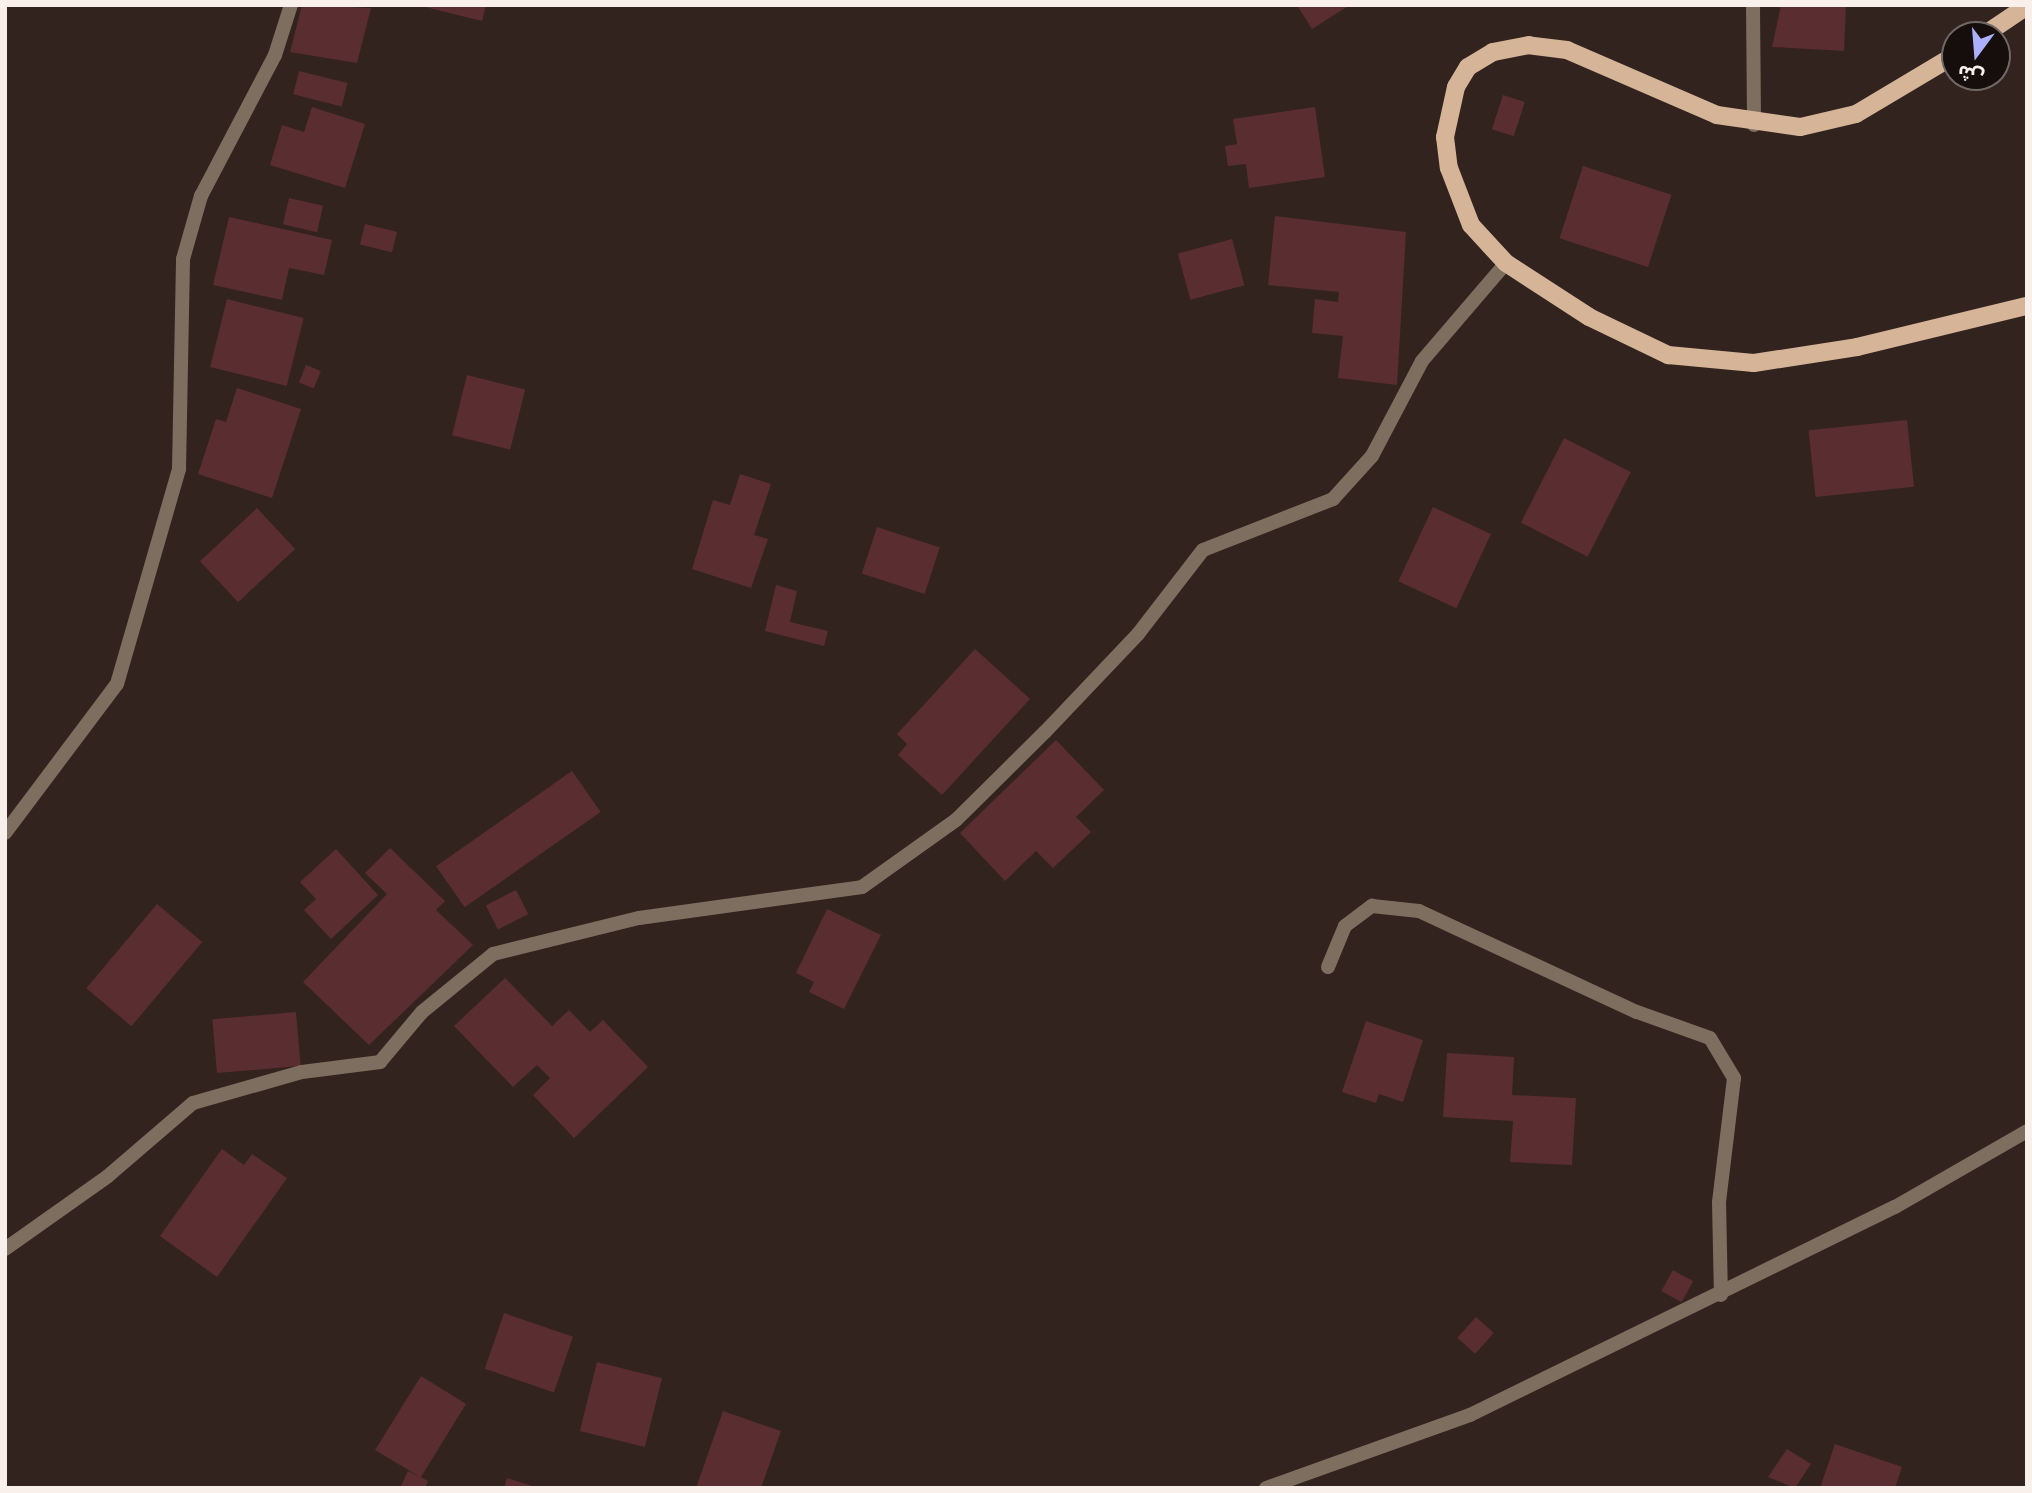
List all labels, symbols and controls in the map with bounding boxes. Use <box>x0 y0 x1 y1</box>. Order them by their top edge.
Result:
north arrow <box>1941 21 2011 91</box>
text: ش <box>1955 60 1986 89</box>

